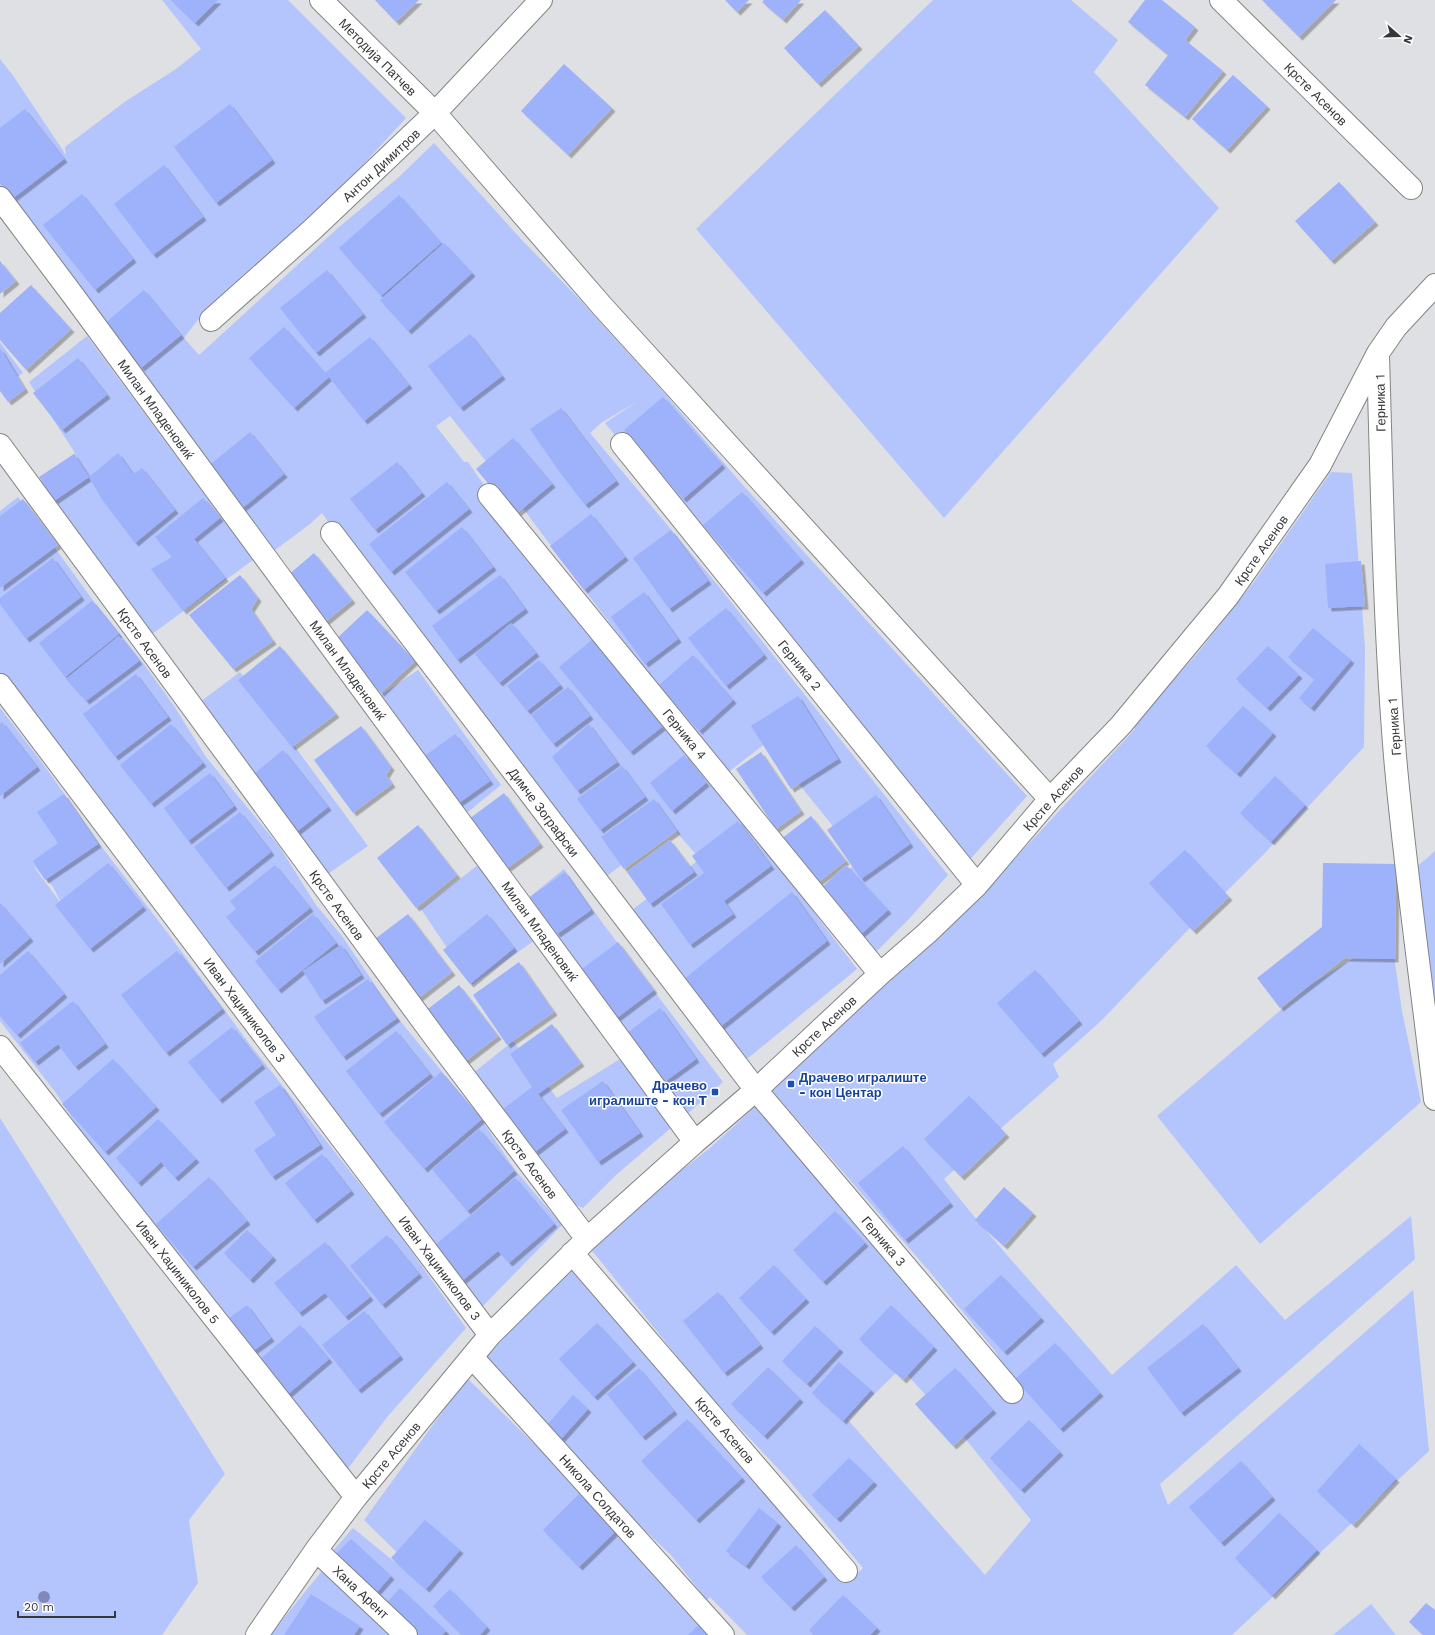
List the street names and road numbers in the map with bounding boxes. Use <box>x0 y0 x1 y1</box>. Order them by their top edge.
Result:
street label: Методија Патчев <box>336 16 419 99</box>
street label: Крсте Асенов <box>1281 60 1350 129</box>
street label: Антон Димитров <box>340 126 423 205</box>
street label: Милан Младеновиќ <box>114 357 197 462</box>
street label: Герника 1 <box>1372 374 1389 432</box>
street label: Крсте Асенов <box>1232 512 1291 588</box>
street label: Крсте Асенов <box>114 606 175 681</box>
street label: Милан Младеновиќ <box>306 618 389 723</box>
street label: Герника 2 <box>775 637 824 693</box>
street label: Герника 1 <box>1385 698 1404 756</box>
street label: Герника 4 <box>660 706 710 763</box>
street label: Крсте Асенов <box>1020 763 1087 834</box>
street label: Димче Зографски <box>505 765 582 860</box>
street label: Крсте Асенов <box>306 868 367 943</box>
street label: Милан Младеновиќ <box>498 879 581 984</box>
street label: Иван Хаџиниколов 3 <box>201 955 289 1065</box>
street label: Крсте Асенов <box>789 993 860 1060</box>
street label: Крсте Асенов <box>499 1127 560 1202</box>
street label: Иван Хаџиниколов 3 <box>396 1213 484 1323</box>
street label: Герника 3 <box>858 1213 909 1269</box>
street label: Иван Хаџиниколов 5 <box>133 1218 222 1327</box>
street label: Крсте Асенов <box>692 1394 757 1466</box>
street label: Крсте Асенов <box>359 1419 424 1492</box>
street label: Никола Солдатов <box>556 1452 639 1541</box>
street label: Хана Арент <box>330 1563 392 1622</box>

